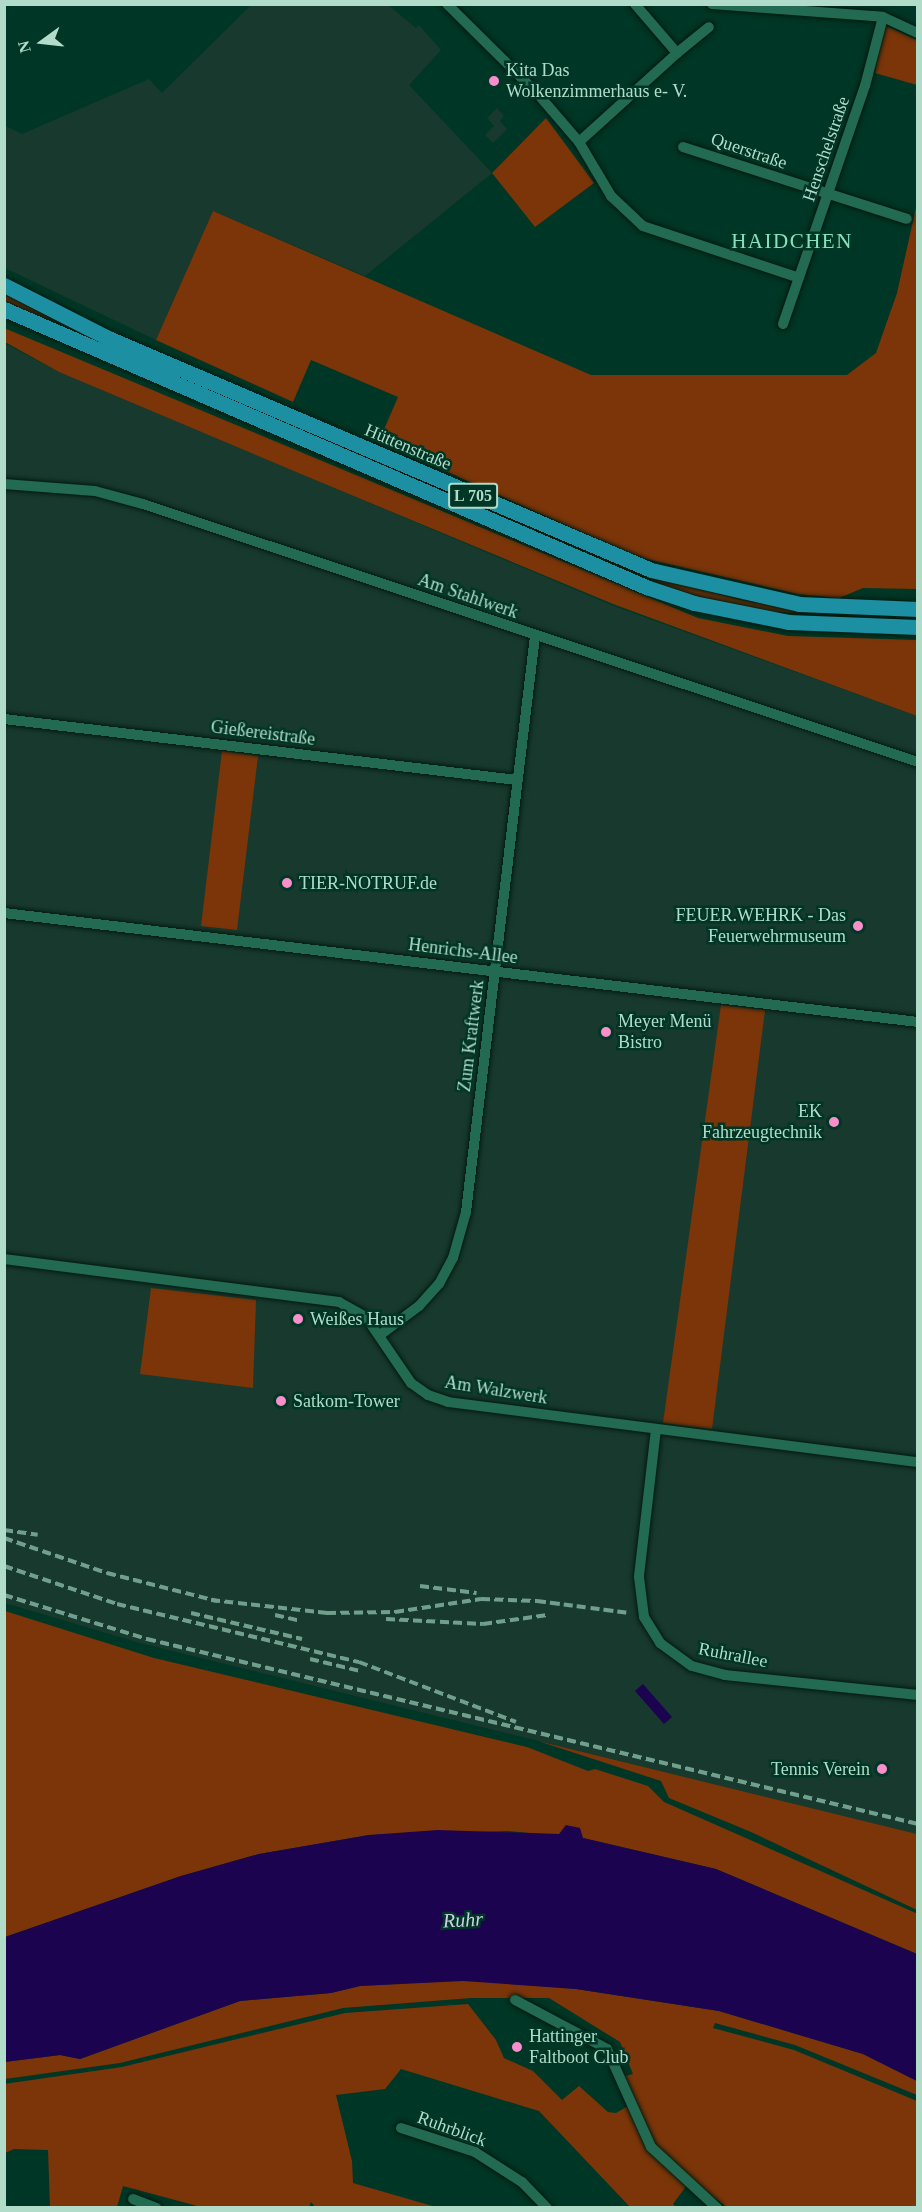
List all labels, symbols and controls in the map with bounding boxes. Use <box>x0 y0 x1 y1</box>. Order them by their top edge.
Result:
north arrow <box>12 12 72 72</box>
text: N <box>14 39 34 55</box>
place label: Kita Das Wolkenzimmerhaus e- V. <box>506 60 688 103</box>
marker: Kita Das Wolkenzimmerhaus e- V. <box>487 74 501 88</box>
street label: Henschelstraße <box>798 94 854 204</box>
street label: Querstraße <box>708 128 790 174</box>
district label: HAIDCHEN <box>731 228 853 254</box>
street label: Hüttenstraße <box>361 419 455 475</box>
road number: L 705 <box>448 483 498 509</box>
street label: Am Stahlwerk <box>415 569 521 623</box>
street label: Gießereistraße <box>210 716 316 750</box>
place label: TIER-NOTRUF.de <box>299 872 437 894</box>
marker: TIER-NOTRUF.de <box>280 876 294 890</box>
place label: FEUER.WEHRK - Das Feuerwehrmuseum <box>676 905 846 948</box>
marker: FEUER.WEHRK - Das Feuerwehrmuseum <box>851 919 865 933</box>
street label: Henrichs-Allee <box>407 934 519 968</box>
street label: Zum Kraftwerk <box>453 979 489 1093</box>
place label: Meyer Menü Bistro <box>618 1011 711 1054</box>
marker: Meyer Menü Bistro <box>599 1025 613 1039</box>
place label: EK Fahrzeugtechnik <box>702 1101 822 1144</box>
marker: EK Fahrzeugtechnik <box>827 1115 841 1129</box>
place label: Weißes Haus <box>310 1308 404 1330</box>
marker: Weißes Haus <box>291 1312 305 1326</box>
street label: Am Walzwerk <box>443 1371 549 1409</box>
place label: Satkom-Tower <box>293 1390 400 1412</box>
marker: Satkom-Tower <box>274 1394 288 1408</box>
street label: Ruhrallee <box>697 1638 769 1672</box>
place label: Tennis Verein <box>771 1758 870 1780</box>
marker: Tennis Verein <box>875 1762 889 1776</box>
water label: Ruhr <box>442 1907 484 1933</box>
place label: Hattinger Faltboot Club <box>529 2026 629 2068</box>
marker: Hattinger Faltboot Club <box>510 2040 524 2054</box>
street label: Ruhrblick <box>414 2107 490 2151</box>

